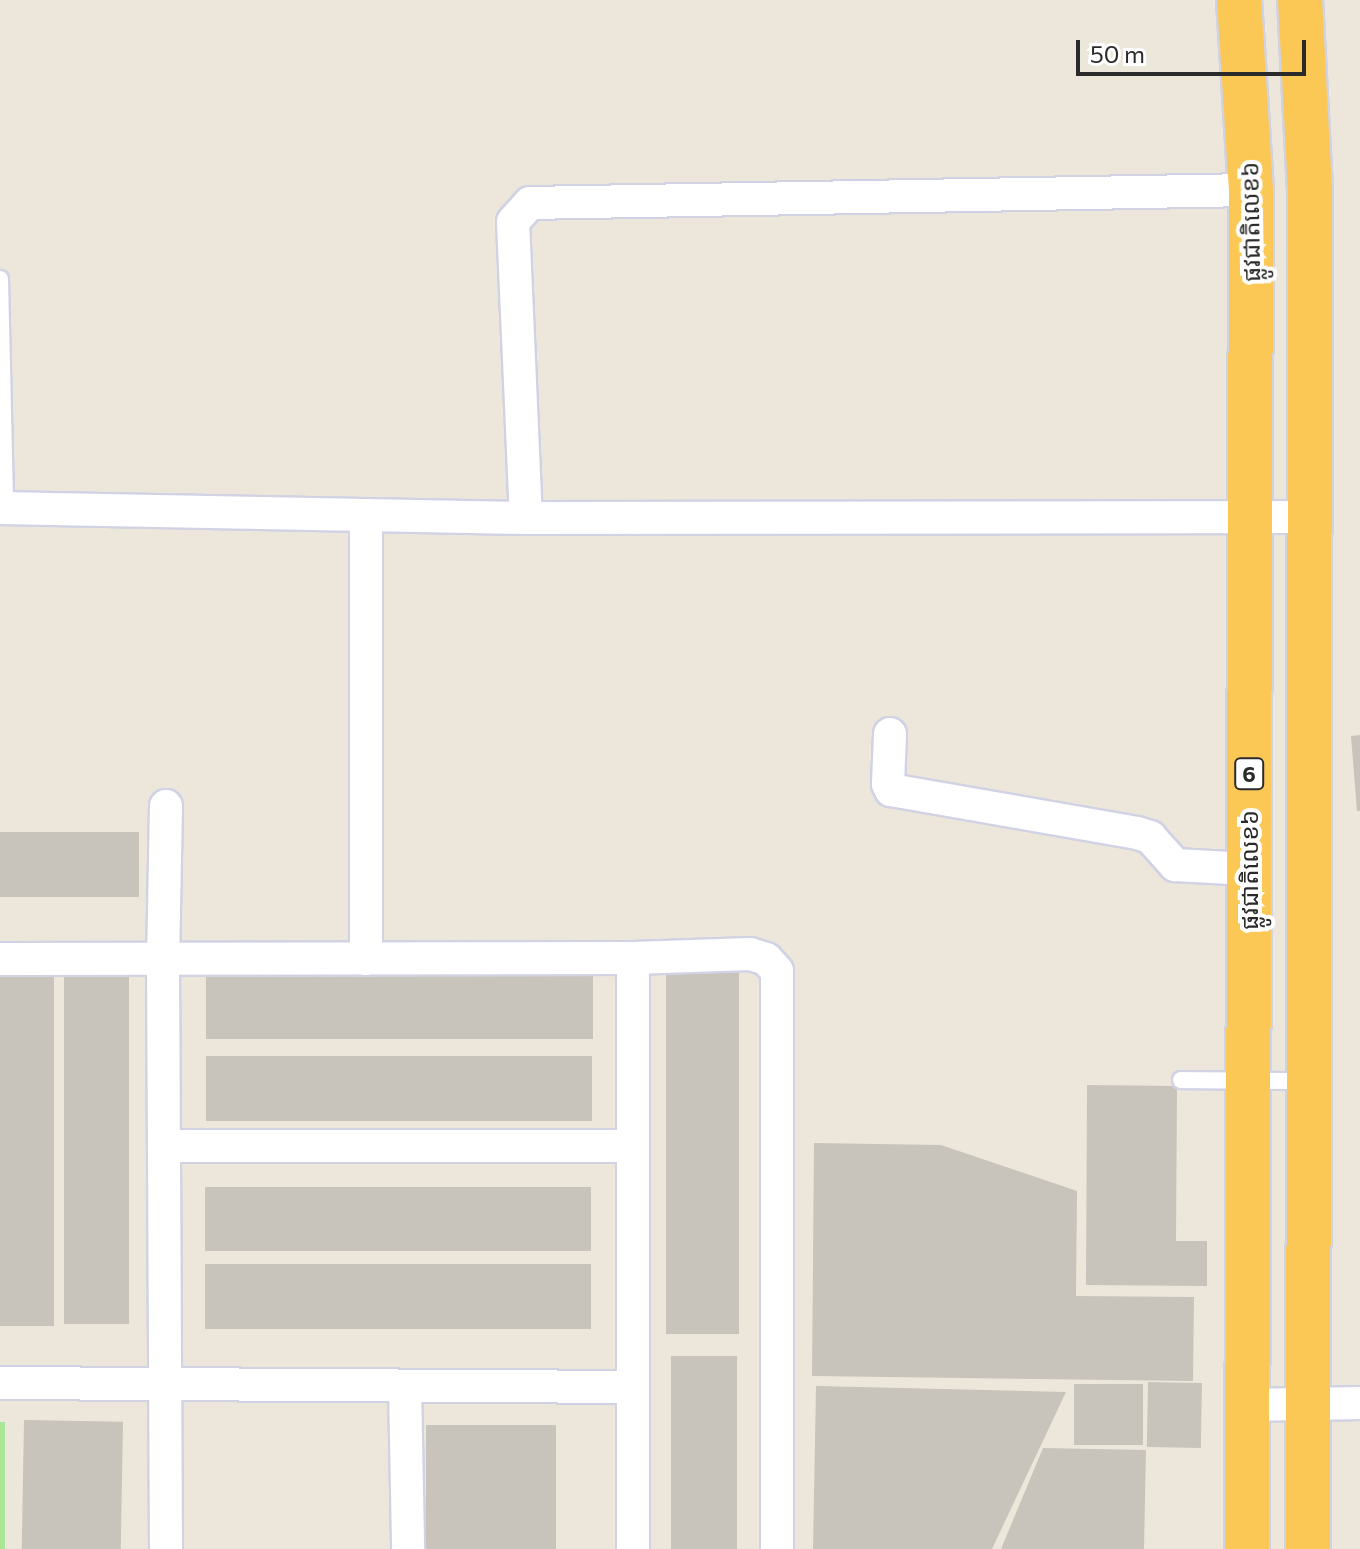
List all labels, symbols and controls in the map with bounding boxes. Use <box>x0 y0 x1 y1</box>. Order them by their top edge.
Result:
scale bar <box>1080 24 1310 74</box>
text: 50 m <box>1090 39 1145 68</box>
street label: ផ្លូវជាតិលេខ៦ <box>1235 162 1265 282</box>
road number: 6 <box>1233 756 1265 792</box>
street label: ផ្លូវជាតិលេខ៦ <box>1235 810 1263 930</box>

